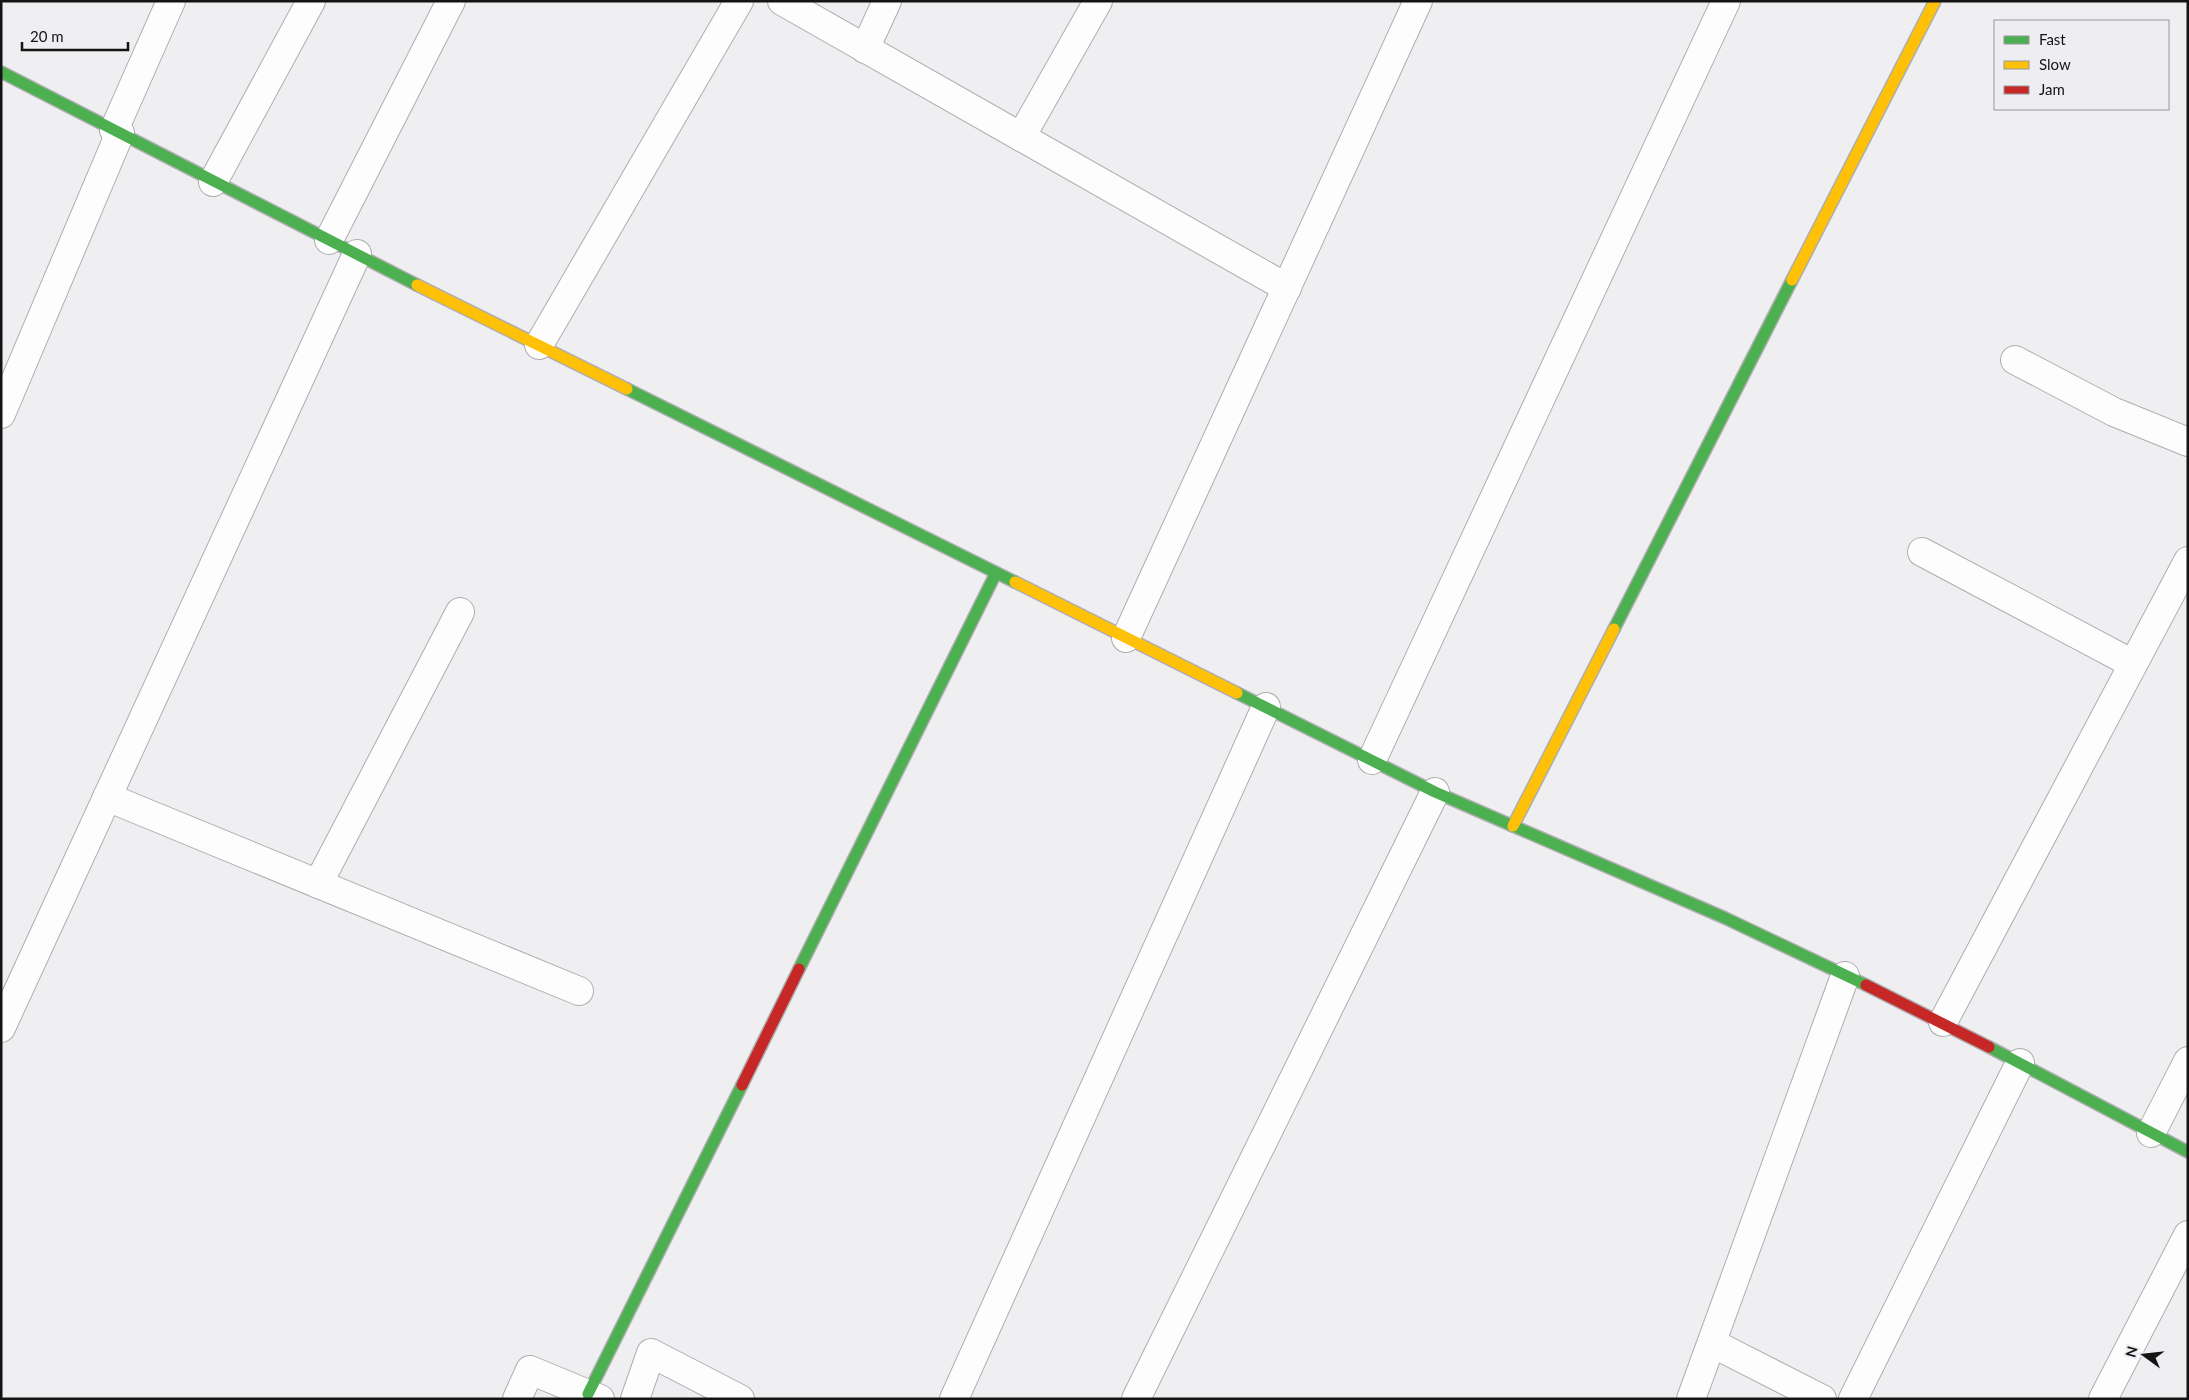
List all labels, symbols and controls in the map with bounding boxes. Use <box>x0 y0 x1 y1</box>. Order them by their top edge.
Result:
scale bar <box>22 20 129 52</box>
legend <box>1994 20 2169 110</box>
text: 20 m <box>30 27 64 45</box>
text: Fast <box>2039 30 2066 48</box>
text: Slow <box>2039 55 2071 73</box>
text: Jam <box>2039 80 2065 98</box>
north arrow <box>2119 1330 2169 1380</box>
text: N <box>2121 1344 2141 1359</box>

